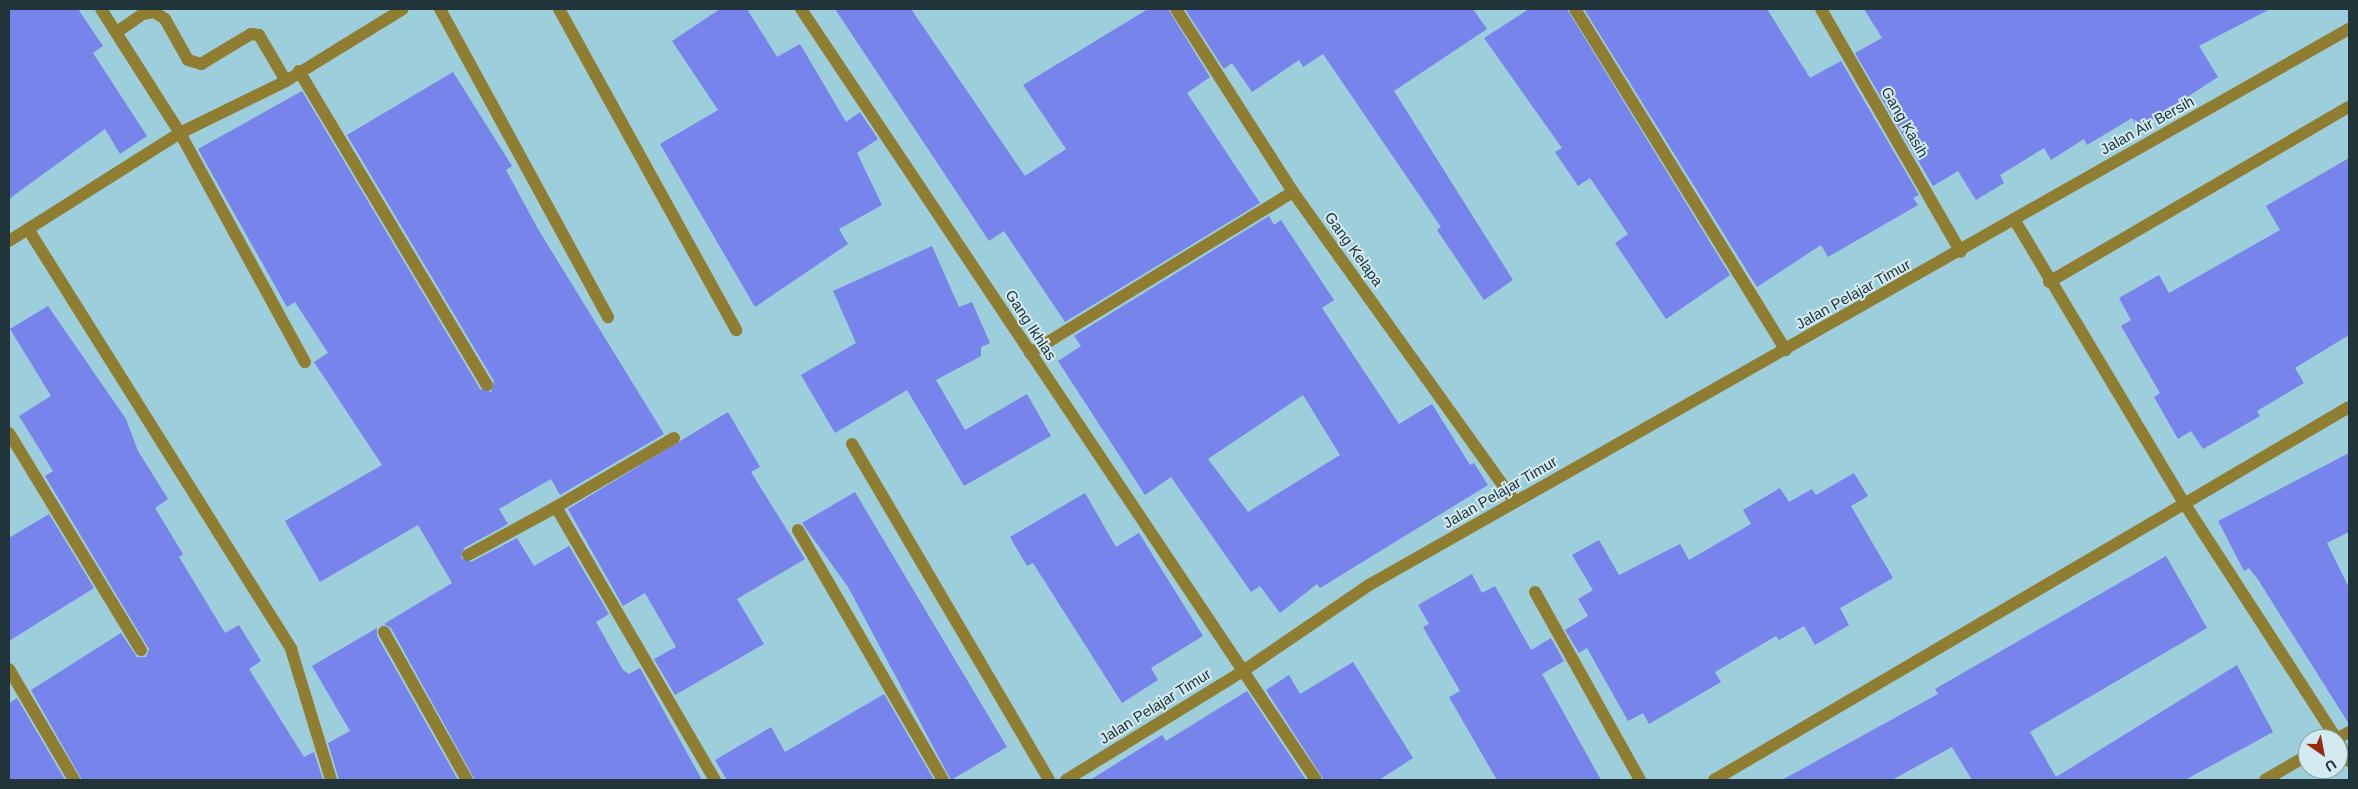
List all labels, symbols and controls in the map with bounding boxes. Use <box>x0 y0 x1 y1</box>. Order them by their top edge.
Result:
street label: Gang Kasih <box>1878 84 1932 160</box>
street label: Jalan Air Bersih <box>2097 92 2197 158</box>
street label: Gang Kelapa <box>1321 208 1387 290</box>
street label: Jalan Pelajar Timur <box>1792 255 1914 333</box>
street label: Gang Ikhlas <box>1002 287 1060 363</box>
street label: Jalan Pelajar Timur <box>1440 452 1560 532</box>
street label: Jalan Pelajar Timur <box>1096 664 1214 748</box>
north arrow <box>2298 729 2348 779</box>
text: U <box>2322 756 2339 775</box>

